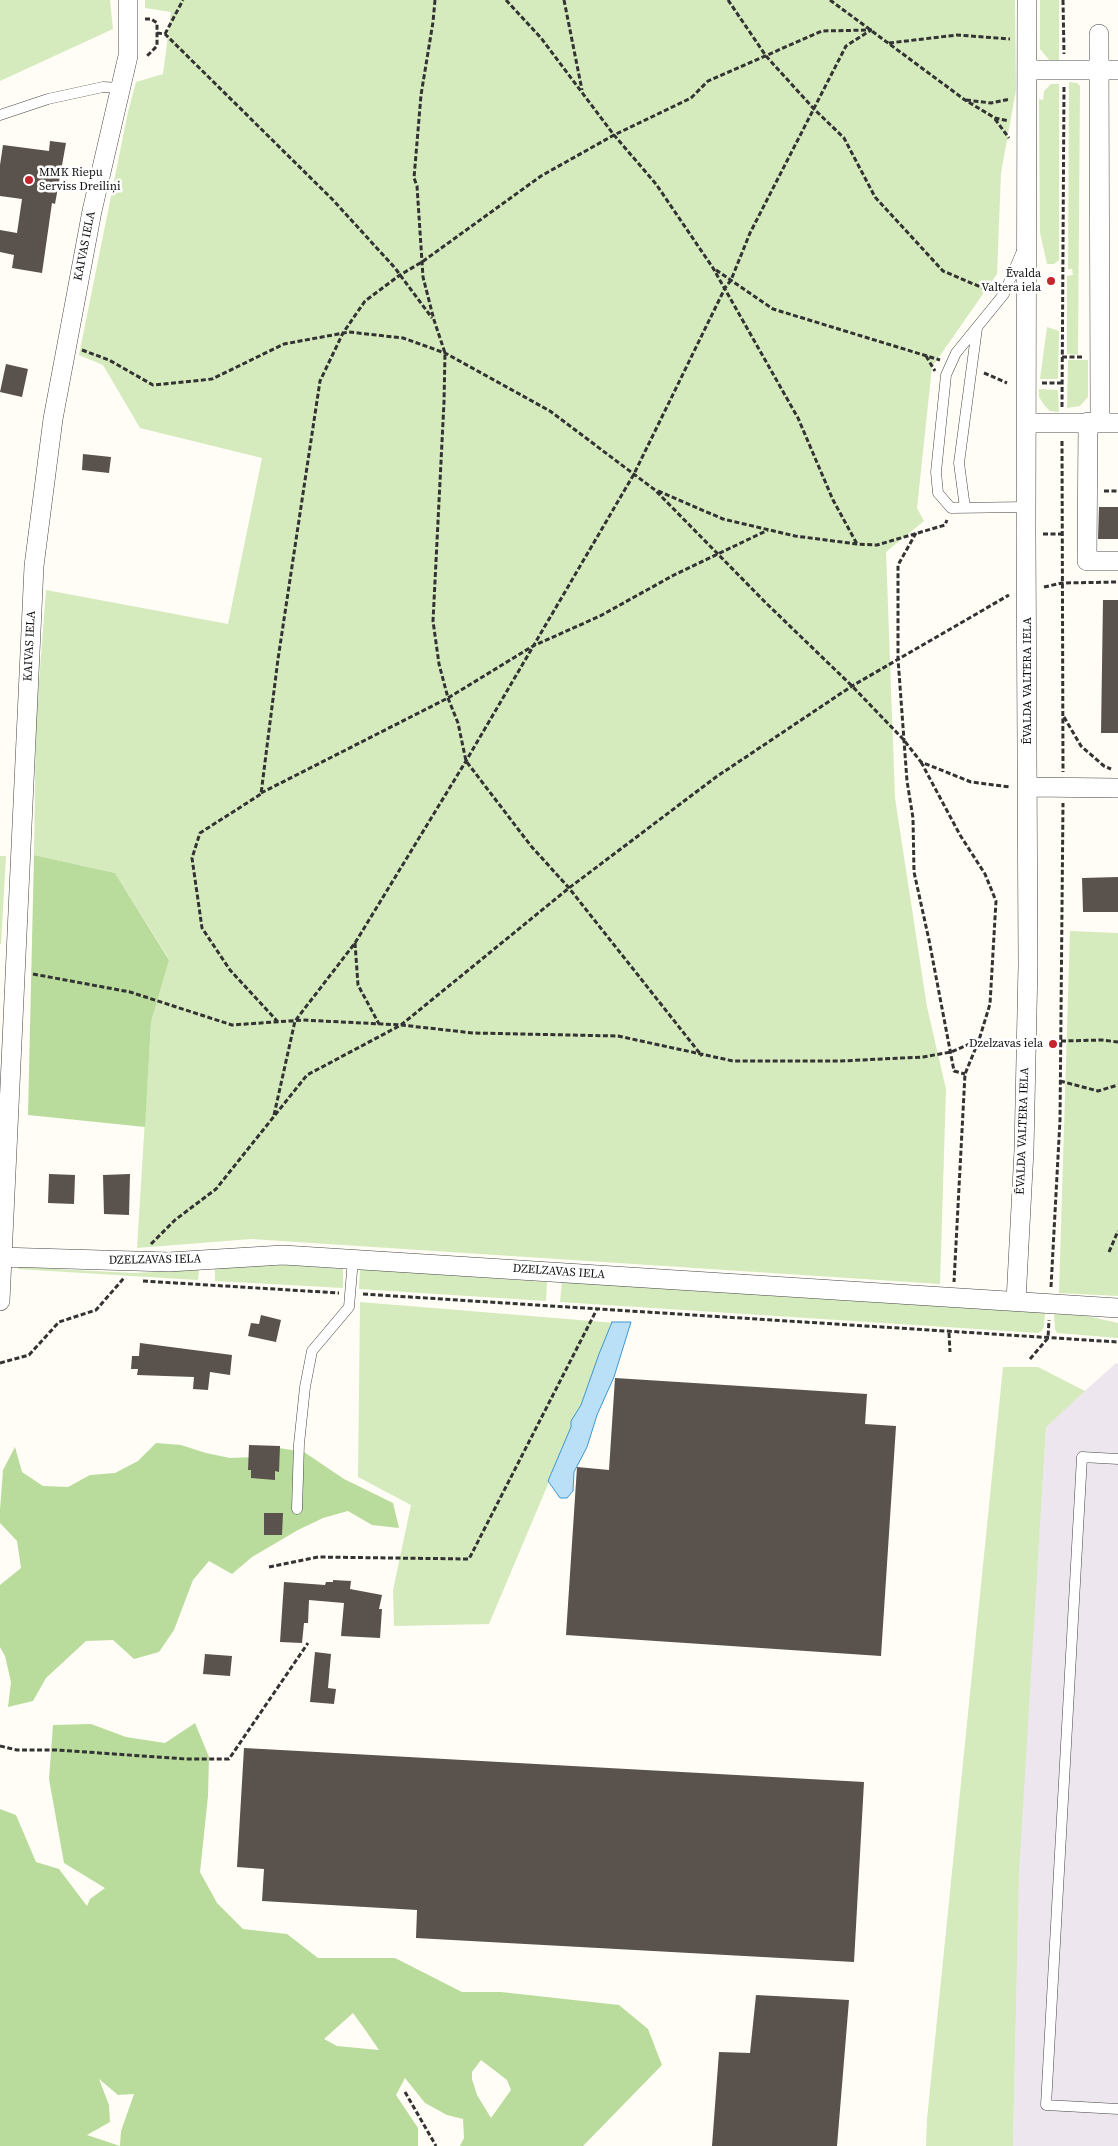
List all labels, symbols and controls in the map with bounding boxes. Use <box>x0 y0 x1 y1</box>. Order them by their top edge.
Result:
place label: MMK Riepu Serviss Dreiliņi <box>39 166 120 194</box>
marker: MMK Riepu Serviss Dreiliņi <box>23 174 35 186</box>
street label: KAIVAS IELA <box>71 210 99 282</box>
place label: Ēvalda Valtera iela <box>981 267 1041 295</box>
marker: Ēvalda Valtera iela <box>1045 275 1057 287</box>
street label: KAIVAS IELA <box>21 610 39 682</box>
street label: ĒVALDA VALTERA IELA <box>1021 617 1035 745</box>
place label: Dzelzavas iela <box>969 1037 1043 1051</box>
marker: Dzelzavas iela <box>1047 1038 1059 1050</box>
street label: ĒVALDA VALTERA IELA <box>1014 1067 1032 1195</box>
street label: DZELZAVAS IELA <box>109 1252 201 1268</box>
street label: DZELZAVAS IELA <box>512 1262 606 1282</box>

